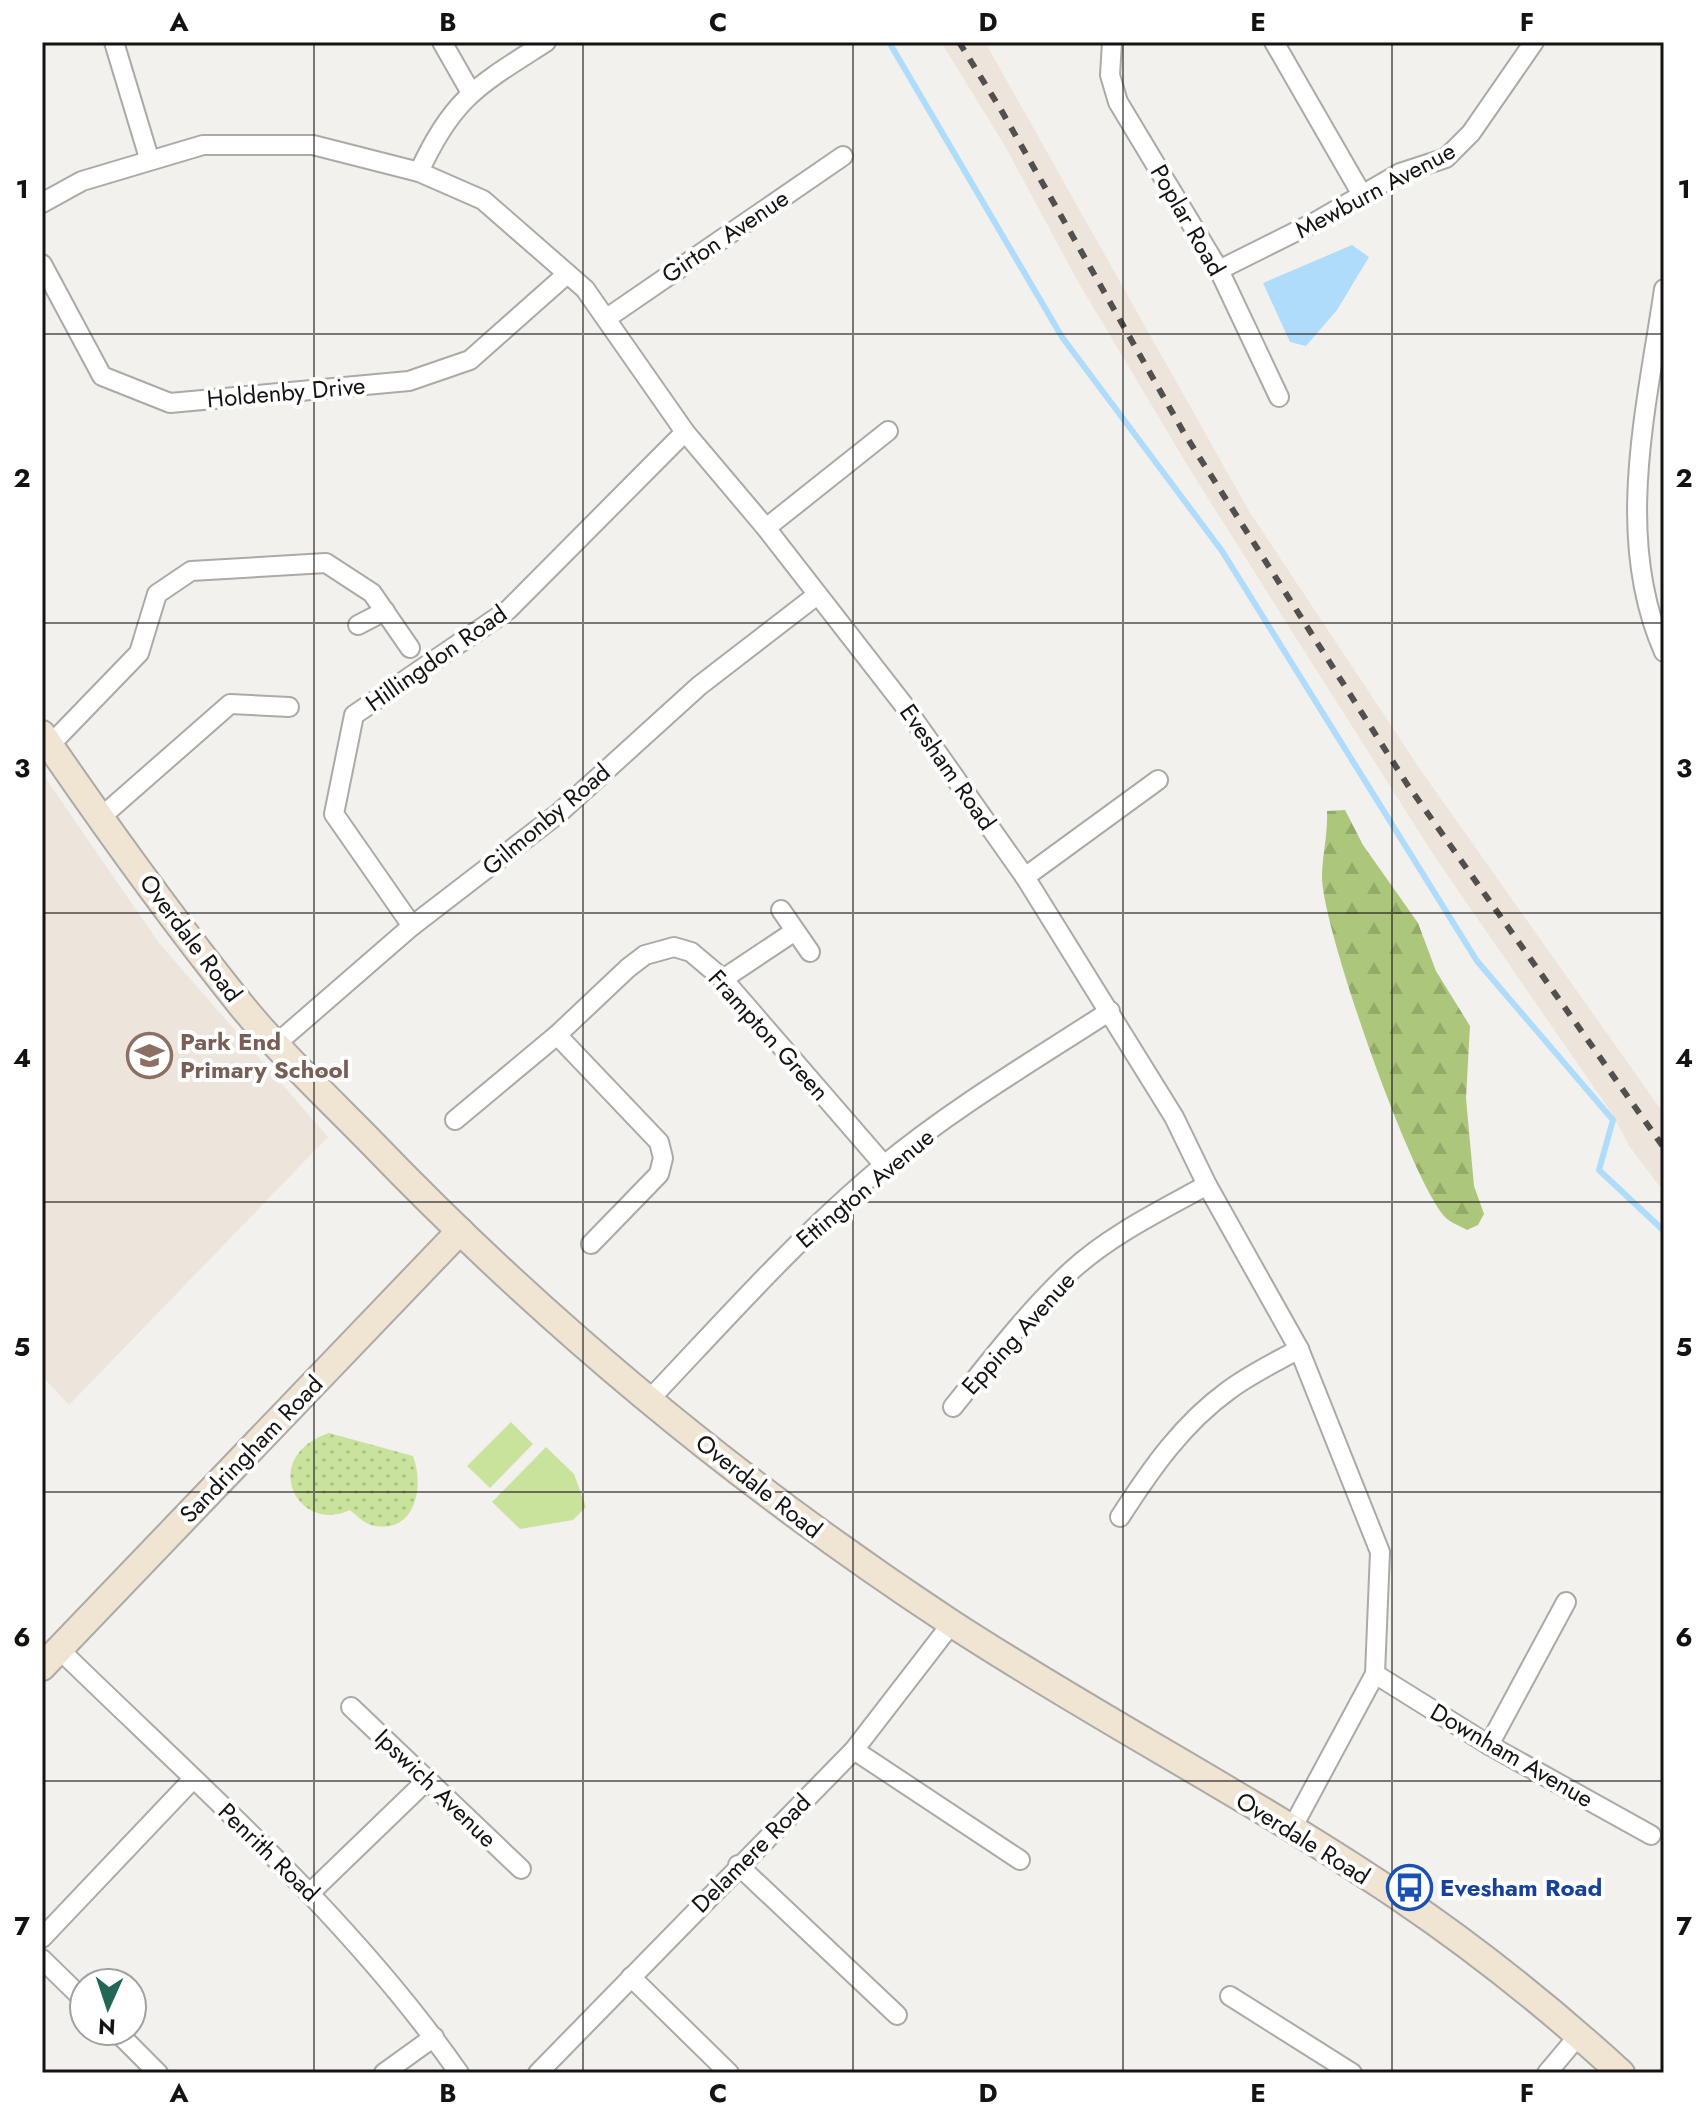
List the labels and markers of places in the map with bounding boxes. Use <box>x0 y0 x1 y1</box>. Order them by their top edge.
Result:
place label: Park End Primary School <box>180 1024 349 1087</box>
school or university icon: Park End Primary School <box>125 1031 173 1079</box>
bus stop icon: Evesham Road <box>1385 1863 1433 1911</box>
place label: Evesham Road <box>1440 1870 1602 1905</box>

